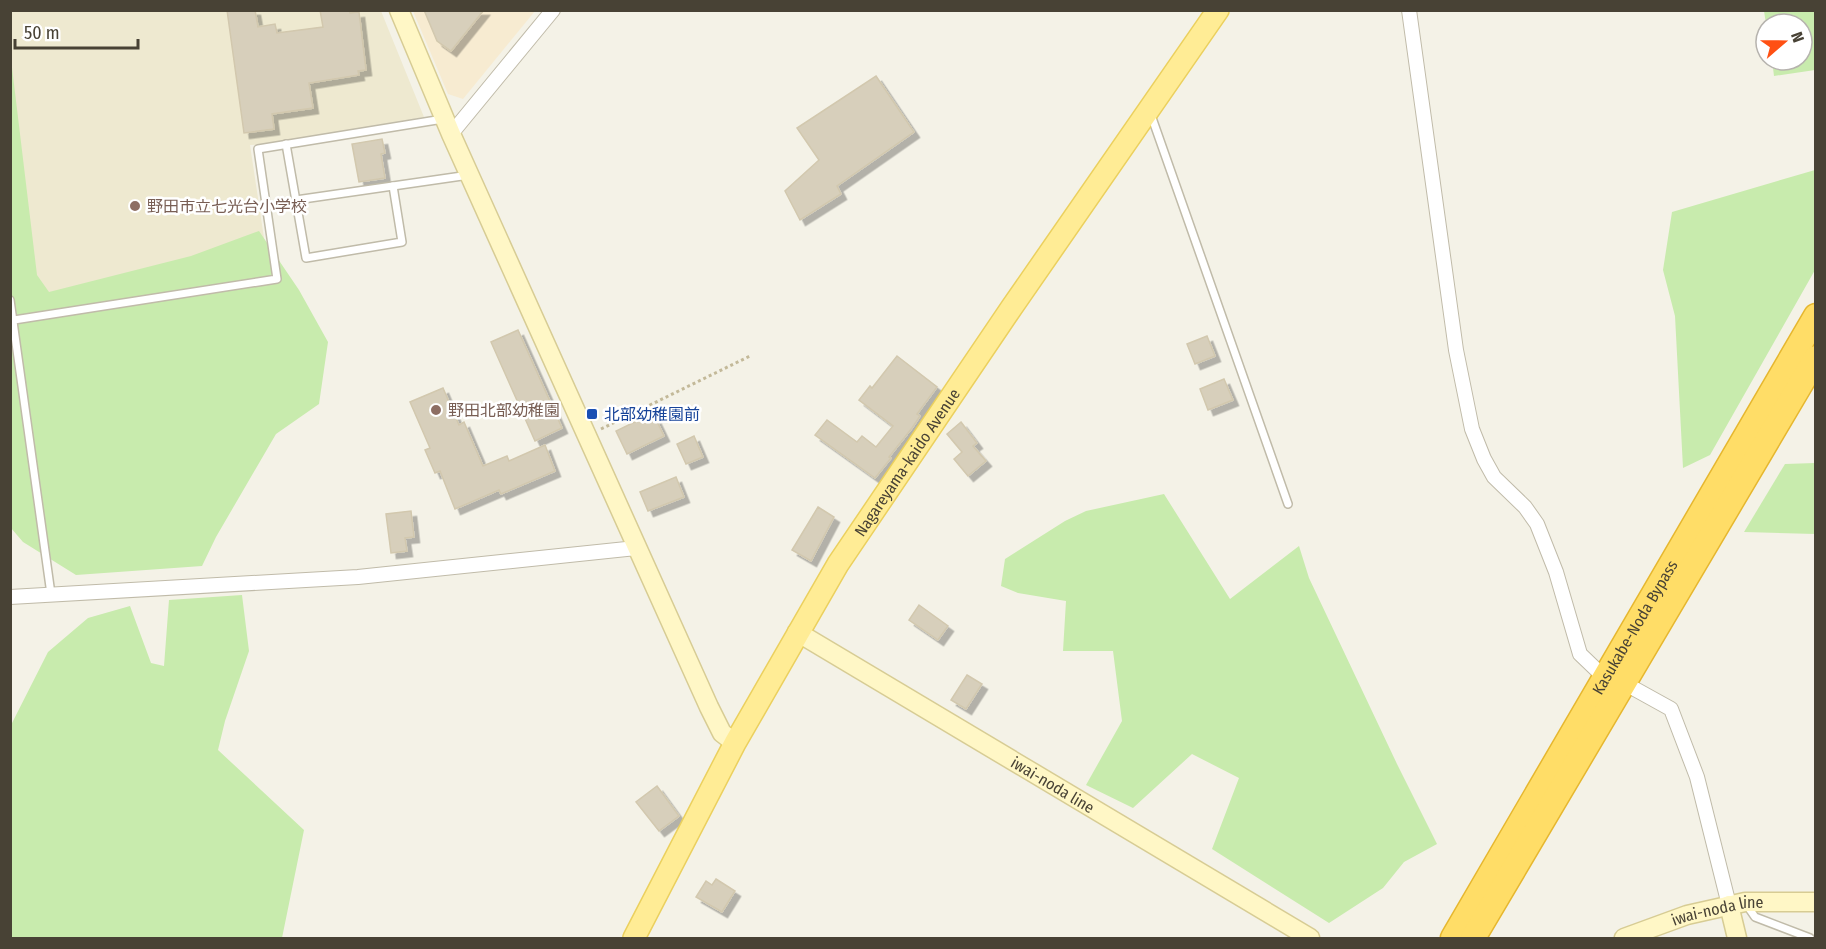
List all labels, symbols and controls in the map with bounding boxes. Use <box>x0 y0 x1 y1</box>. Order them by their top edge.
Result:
scale bar <box>15 12 138 50</box>
north arrow <box>1754 12 1814 72</box>
text: 50 m <box>24 22 60 44</box>
text: N <box>1787 29 1808 45</box>
place label: 野田市立七光台小学校 <box>147 197 307 216</box>
marker: 野田市立七光台小学校 <box>128 199 142 213</box>
street label: Nagareyama-kaido Avenue <box>850 385 964 540</box>
place label: 野田北部幼稚園 <box>448 401 560 420</box>
marker: 野田北部幼稚園 <box>429 403 443 417</box>
place label: 北部幼稚園前 <box>604 405 700 424</box>
marker: 北部幼稚園前 <box>585 407 599 421</box>
street label: Kasukabe-Noda Bypass <box>1588 556 1681 698</box>
street label: iwai-noda line <box>1008 752 1098 817</box>
street label: iwai-noda line <box>1669 893 1763 929</box>

